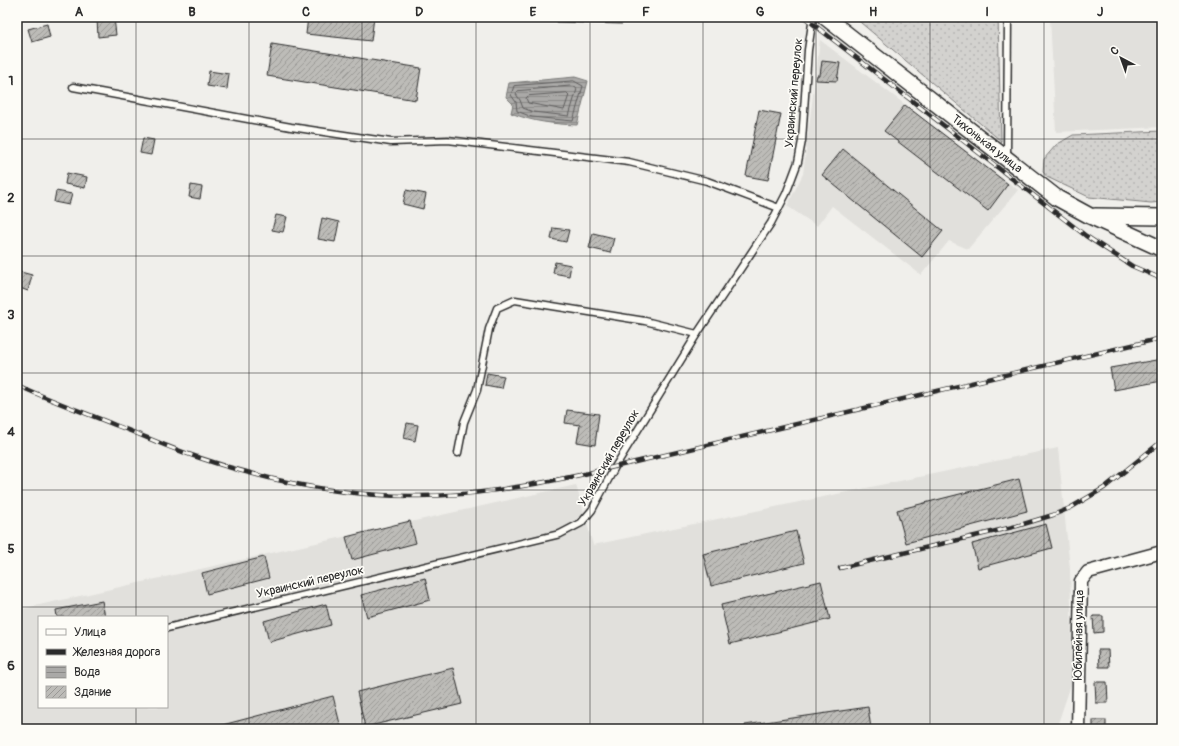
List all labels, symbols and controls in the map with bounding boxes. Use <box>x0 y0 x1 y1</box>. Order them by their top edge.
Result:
text: A <box>75 4 84 20</box>
text: B <box>188 4 196 20</box>
text: C <box>302 4 310 20</box>
text: D <box>415 4 423 20</box>
text: E <box>530 4 537 20</box>
text: F <box>642 4 650 20</box>
text: G <box>756 4 765 20</box>
text: H <box>869 4 877 20</box>
text: I <box>985 4 989 20</box>
text: J <box>1097 4 1103 20</box>
street label: Украинский переулок <box>782 38 806 148</box>
north arrow <box>1101 38 1141 78</box>
text: С <box>1108 44 1122 58</box>
text: 1 <box>8 73 14 89</box>
street label: Тихонькая улица <box>949 112 1026 177</box>
text: 2 <box>7 190 15 206</box>
text: 3 <box>7 307 15 323</box>
street label: Украинский переулок <box>575 407 643 509</box>
text: 4 <box>7 424 15 440</box>
text: 5 <box>7 541 15 557</box>
street label: Украинский переулок <box>255 562 365 602</box>
street label: Юбилейная улица <box>1071 589 1087 680</box>
legend <box>38 616 168 708</box>
text: Улица <box>74 625 106 640</box>
text: Железная дорога <box>72 645 161 660</box>
text: 6 <box>7 658 15 674</box>
text: Вода <box>74 665 100 680</box>
text: Здание <box>74 685 111 700</box>

